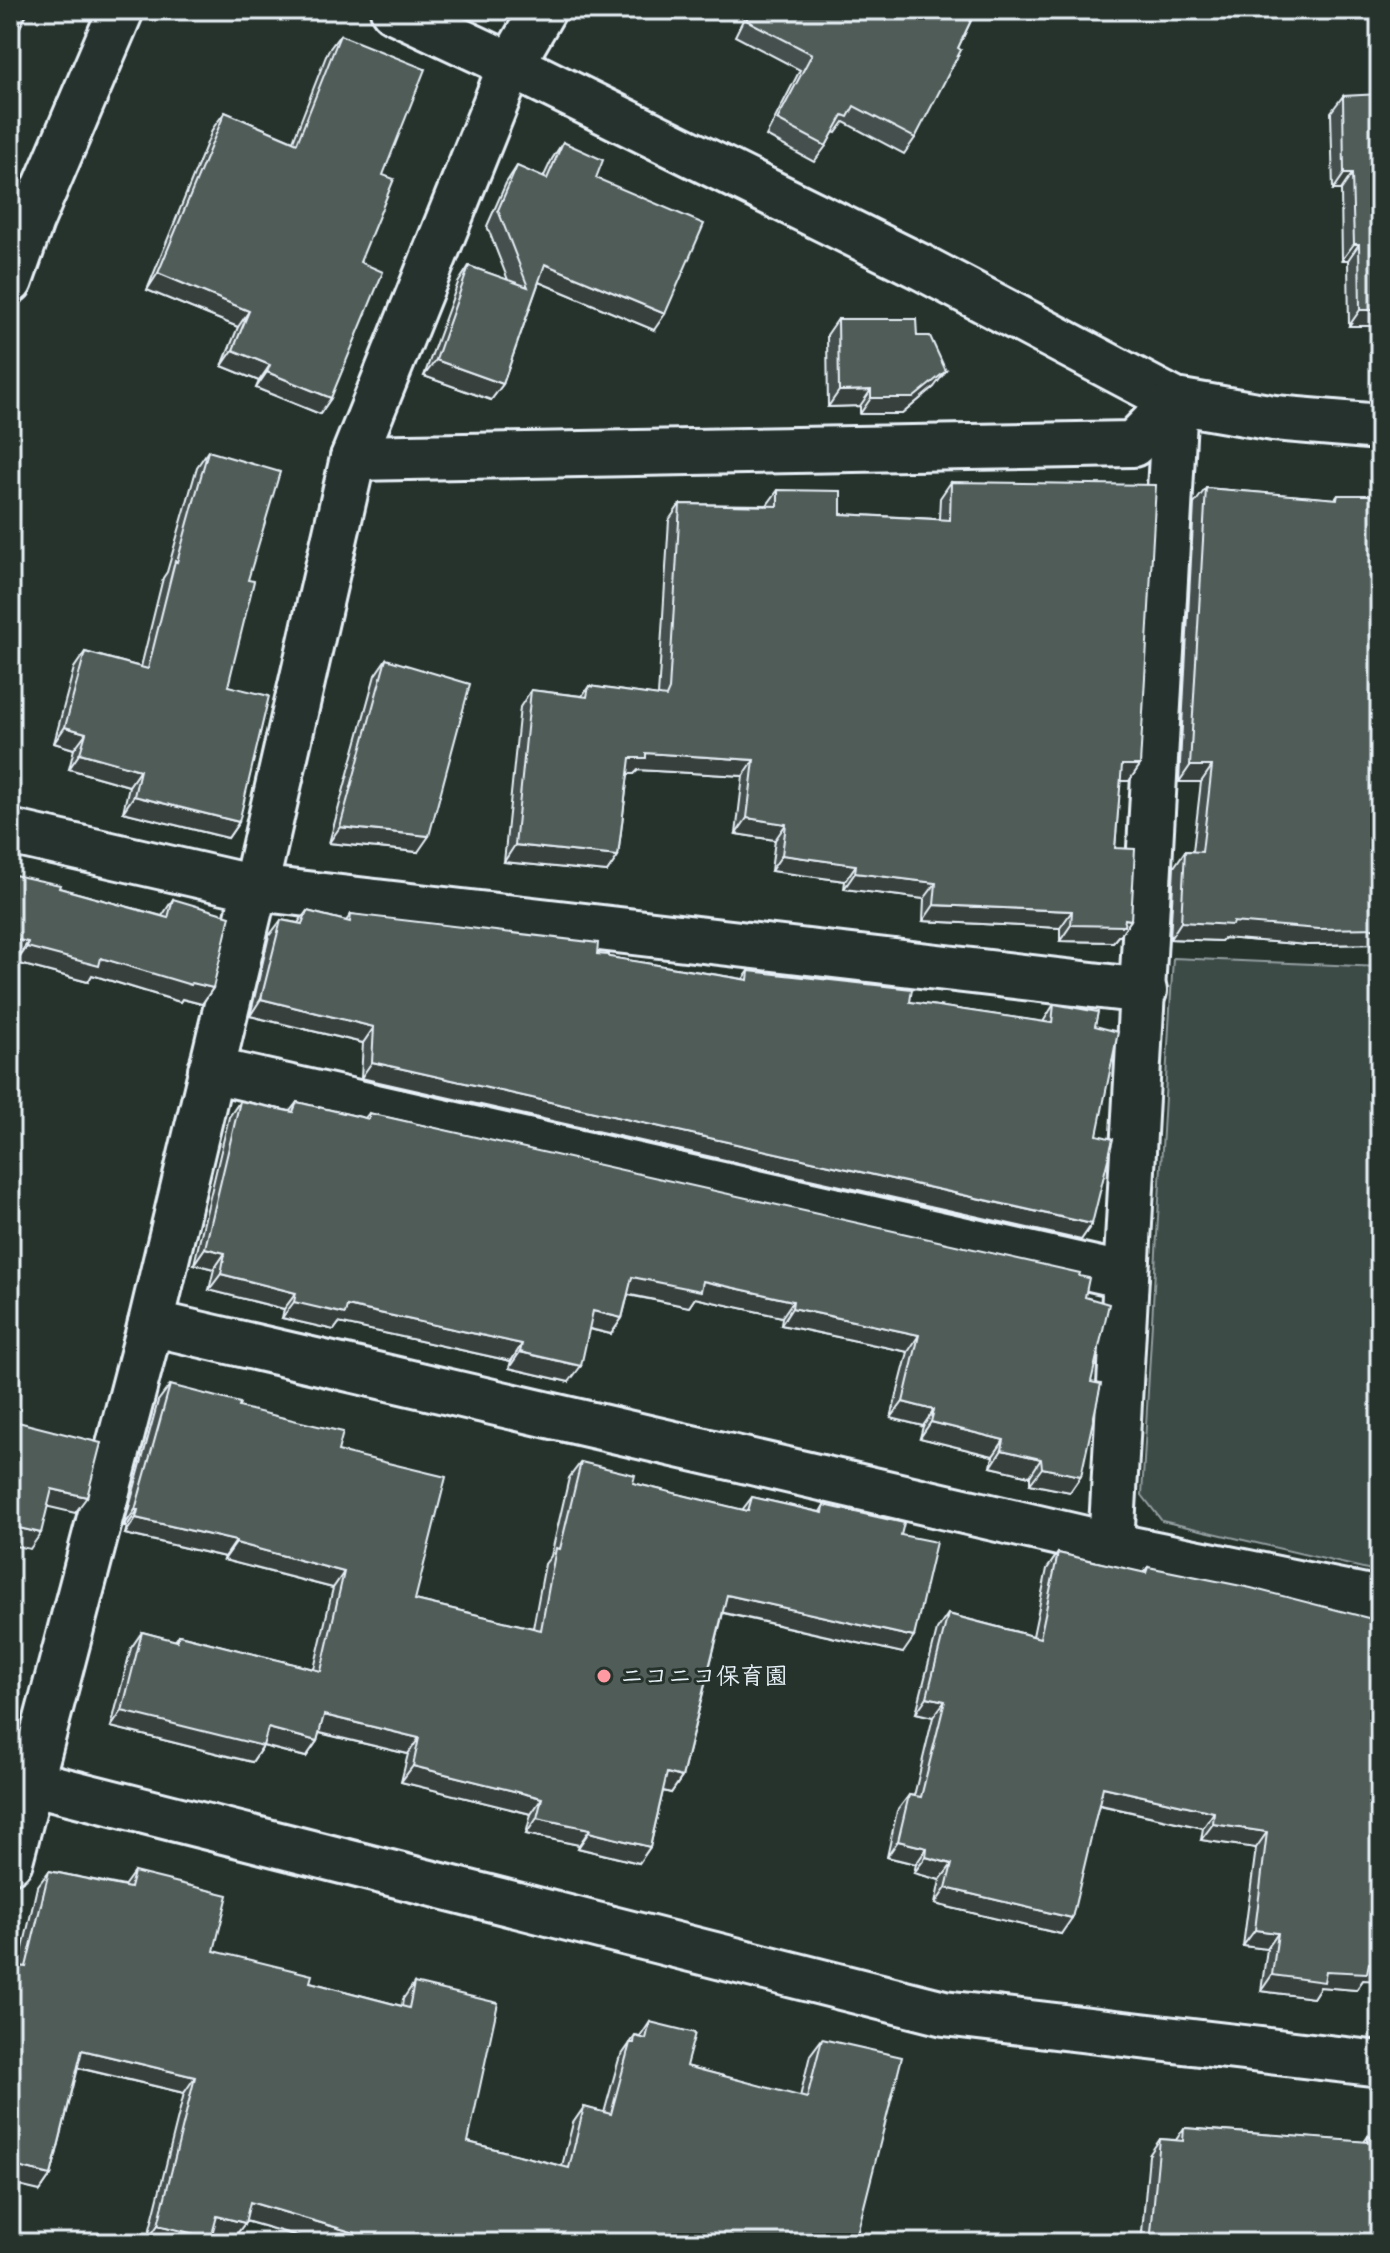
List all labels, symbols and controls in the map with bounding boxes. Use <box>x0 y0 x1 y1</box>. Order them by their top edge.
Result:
place label: ニコニコ保育園 <box>620 1655 788 1697</box>
marker: ニコニコ保育園 <box>595 1667 613 1685</box>

